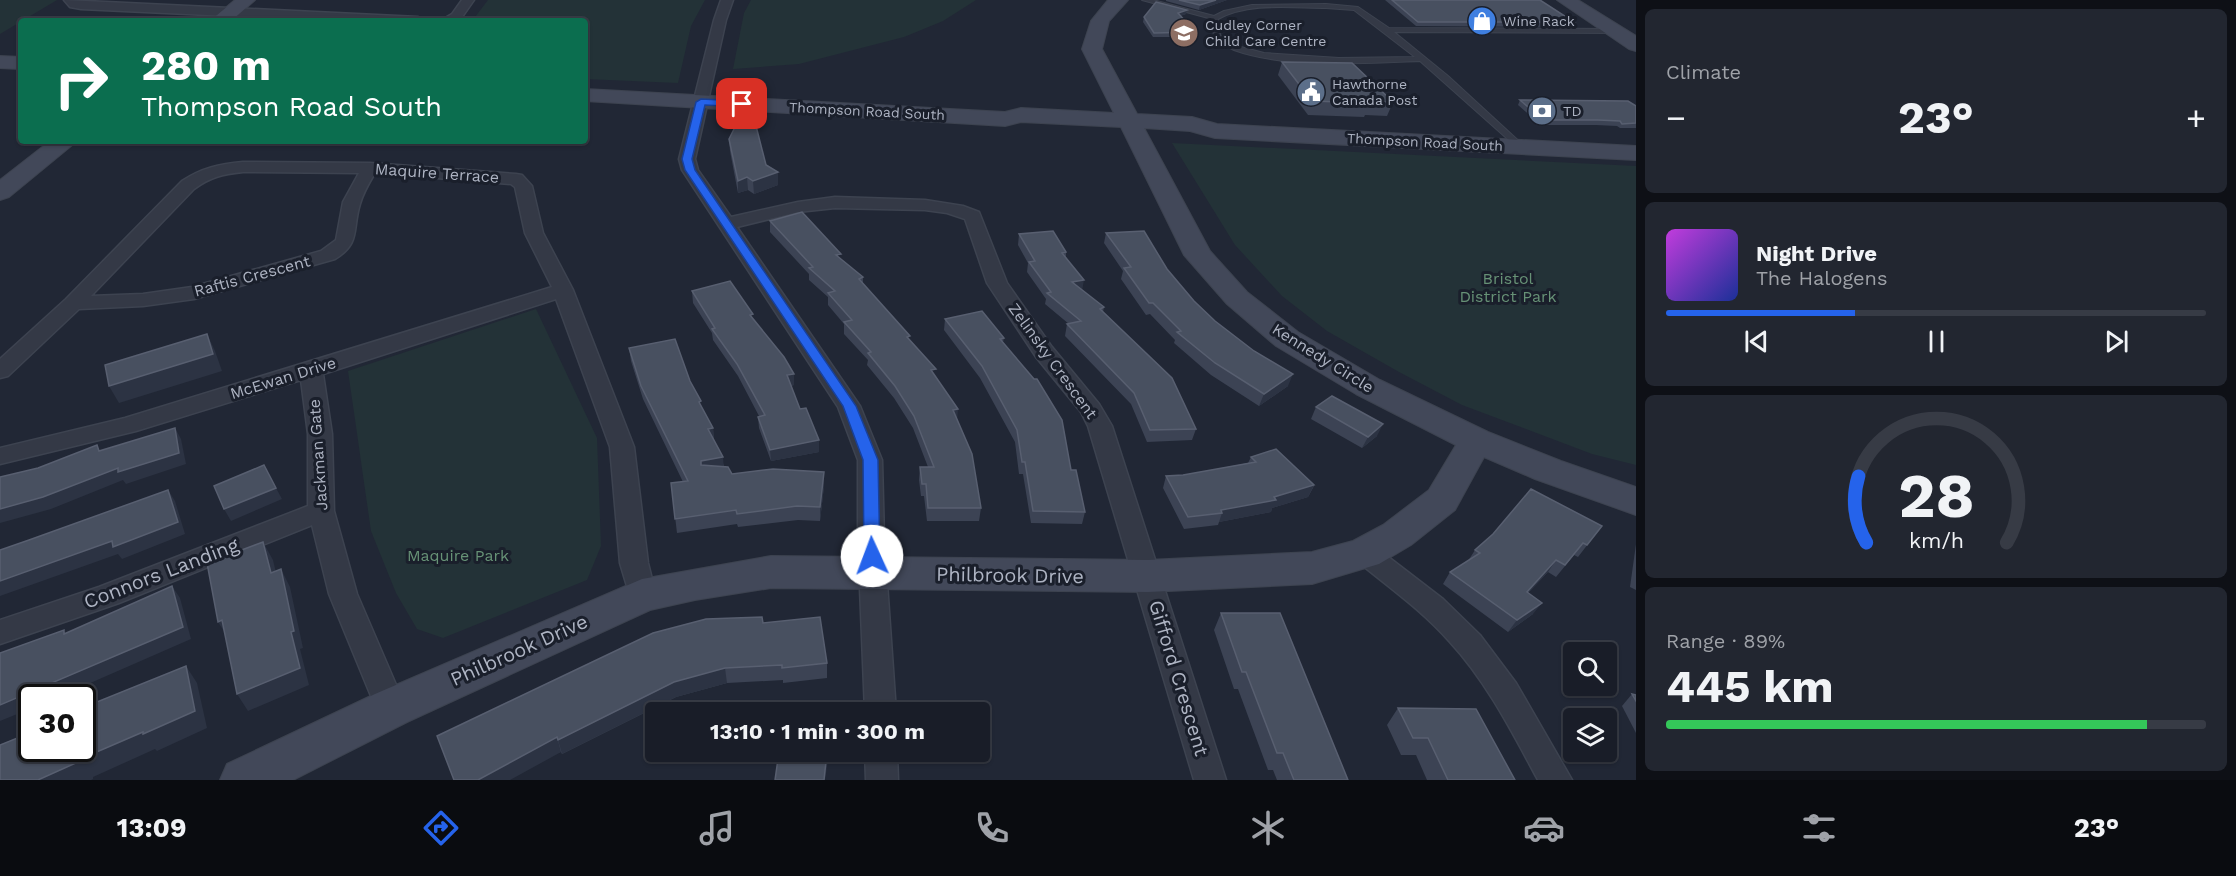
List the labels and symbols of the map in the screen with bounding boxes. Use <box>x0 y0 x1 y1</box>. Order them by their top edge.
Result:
shop icon: Wine Rack <box>1466 5 1498 37</box>
place label: Wine Rack <box>1503 13 1575 29</box>
school or university icon: Cudley Corner Child Care Centre <box>1168 17 1200 49</box>
place label: Cudley Corner Child Care Centre <box>1205 17 1326 49</box>
public building icon: Hawthorne Canada Post <box>1295 76 1327 108</box>
place label: Hawthorne Canada Post <box>1332 76 1417 108</box>
pin <box>716 78 767 129</box>
bank icon: TD <box>1526 95 1558 127</box>
street label: Thompson Road South <box>789 99 945 123</box>
place label: TD <box>1563 103 1582 119</box>
street label: Thompson Road South <box>1347 130 1503 154</box>
street label: Maquire Terrace <box>374 159 500 187</box>
street label: Raftis Crescent <box>192 251 312 301</box>
park label: Bristol District Park <box>1459 269 1557 306</box>
street label: Zelinsky Crescent <box>1005 299 1102 423</box>
street label: Kennedy Circle <box>1269 319 1377 397</box>
street label: McEwan Drive <box>228 353 338 403</box>
street label: Jackman Gate <box>305 399 331 511</box>
position arrow <box>840 524 904 588</box>
street label: Connors Landing <box>80 532 242 614</box>
park label: Maquire Park <box>407 546 509 565</box>
street label: Philbrook Drive <box>936 562 1084 588</box>
street label: Gifford Crescent <box>1144 597 1214 759</box>
street label: Philbrook Drive <box>447 609 591 691</box>
speed limit sign: 30 <box>18 684 96 762</box>

